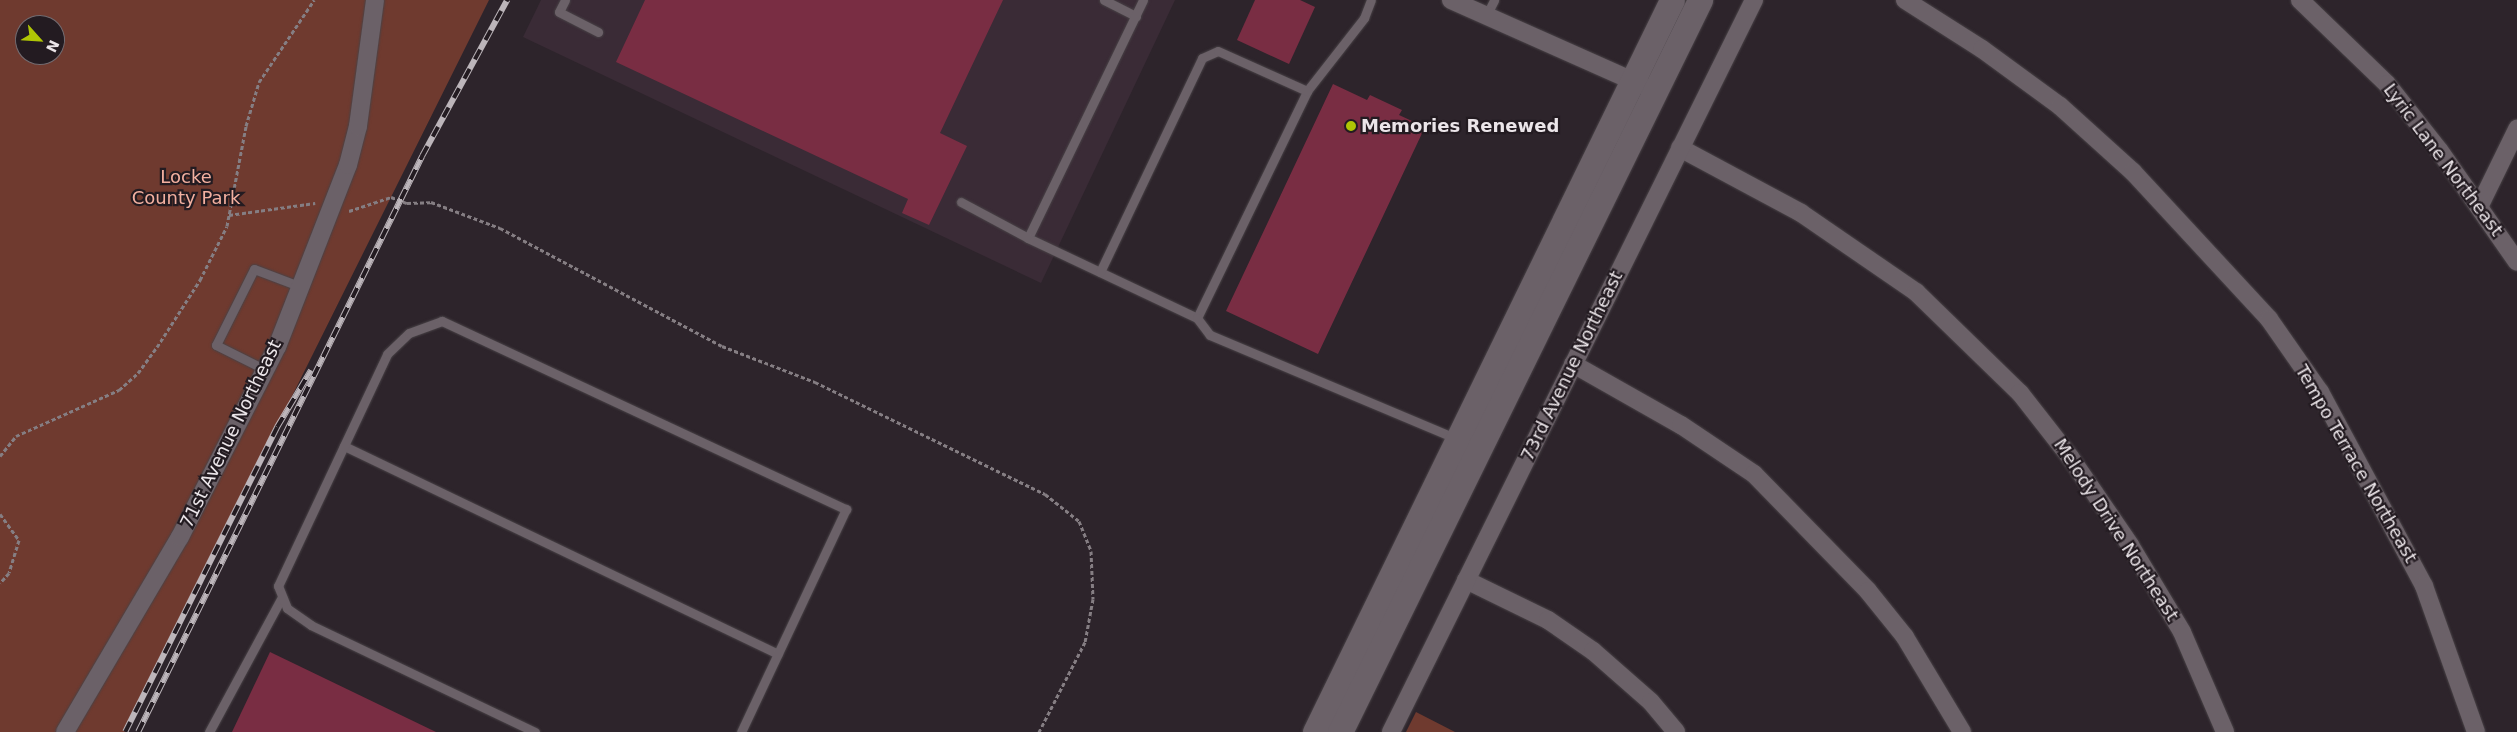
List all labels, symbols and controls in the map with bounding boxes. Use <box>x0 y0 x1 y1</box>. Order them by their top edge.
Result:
north arrow <box>15 15 65 65</box>
text: N <box>43 37 62 55</box>
street label: Lyric Lane Northeast <box>2379 80 2507 240</box>
place label: Memories Renewed <box>1361 115 1559 137</box>
marker: Memories Renewed <box>1345 120 1357 132</box>
park label: Locke County Park <box>132 167 240 210</box>
street label: 73rd Avenue Northeast <box>1517 268 1627 464</box>
street label: 71st Avenue Northeast <box>176 336 286 532</box>
street label: Tempo Terrace Northeast <box>2290 361 2422 567</box>
street label: Melody Drive Northeast <box>2049 435 2183 625</box>

